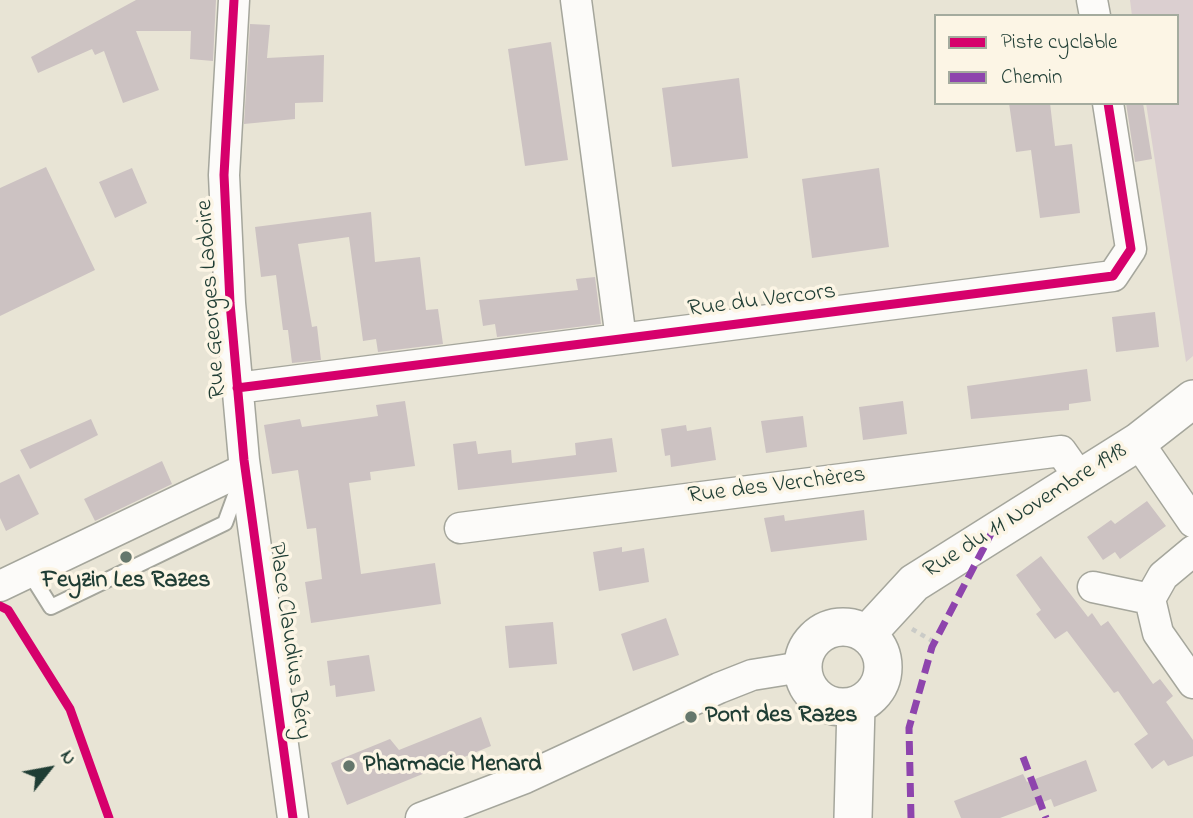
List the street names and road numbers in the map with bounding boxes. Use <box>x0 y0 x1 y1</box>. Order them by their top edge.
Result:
street label: Rue Georges Ladoire <box>192 198 234 400</box>
street label: Rue du Vercors <box>686 279 838 325</box>
street label: Rue du 11 Novembre 1918 <box>919 438 1133 586</box>
street label: Rue des Verchères <box>686 462 868 512</box>
street label: Place Claudius Béry <box>260 541 316 741</box>

